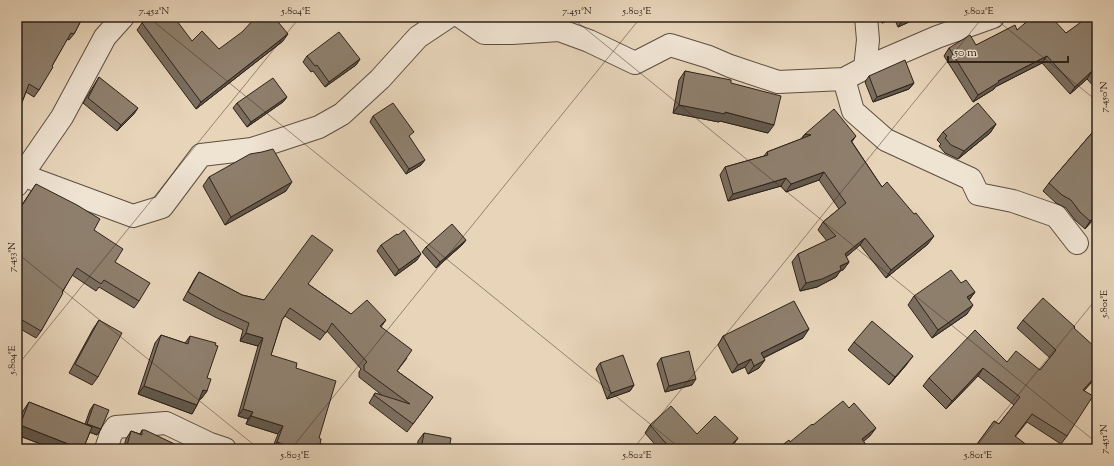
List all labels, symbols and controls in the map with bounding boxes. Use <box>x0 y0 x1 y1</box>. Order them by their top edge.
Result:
text: 7.452°N <box>139 4 169 19</box>
text: 5.804°E <box>280 4 311 19</box>
text: 7.451°N <box>562 4 592 19</box>
text: 5.803°E <box>622 4 651 19</box>
text: 5.802°E <box>963 4 994 19</box>
scale bar <box>948 38 1068 64</box>
text: 50 m <box>953 44 977 62</box>
text: 7.450°N <box>1097 81 1112 113</box>
text: 7.453°N <box>5 242 20 272</box>
text: 5.801°E <box>1097 290 1112 319</box>
text: 5.804°E <box>5 345 20 376</box>
text: 7.451°N <box>1097 424 1112 454</box>
text: 5.803°E <box>280 448 309 463</box>
text: 5.802°E <box>621 448 652 463</box>
text: 5.801°E <box>963 448 992 463</box>

